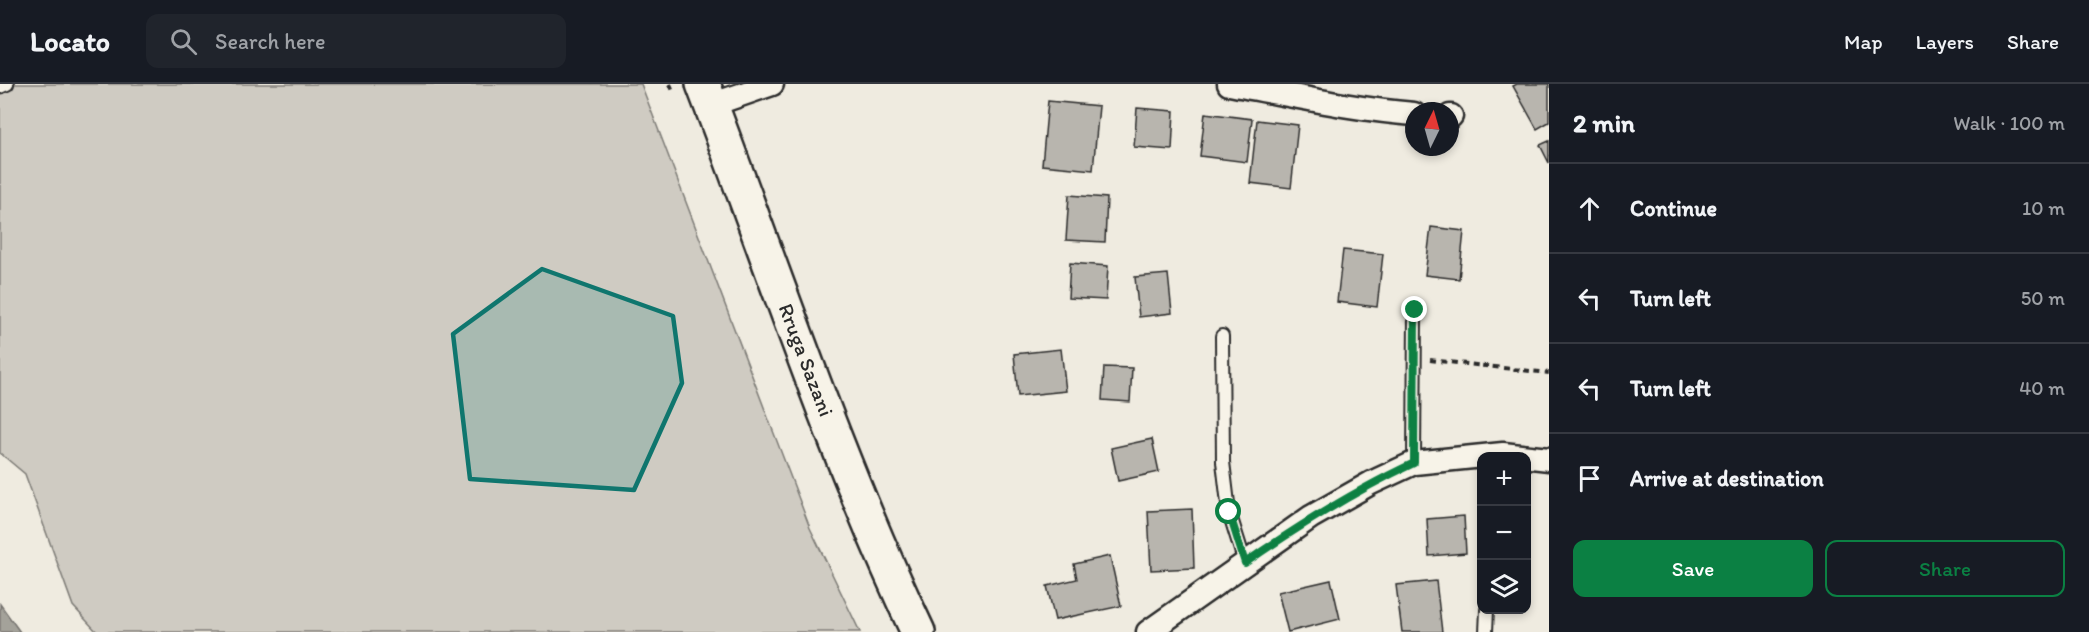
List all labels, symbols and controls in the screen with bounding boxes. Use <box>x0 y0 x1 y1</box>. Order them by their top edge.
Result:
search box <box>146 14 566 68</box>
text: Locato <box>30 24 110 58</box>
icon: search <box>167 25 200 58</box>
text: Search here <box>215 28 325 55</box>
text: Map <box>1844 29 1883 54</box>
text: Layers <box>1916 29 1974 54</box>
text: Share <box>2007 29 2059 54</box>
north arrow <box>1405 102 1459 156</box>
text: 2 min <box>1573 107 1635 139</box>
text: Walk · 100 m <box>1953 111 2065 135</box>
icon: ahead <box>1573 192 1606 225</box>
text: Continue <box>1630 195 1717 222</box>
text: 10 m <box>2022 196 2065 220</box>
icon: left <box>1573 282 1606 315</box>
text: Turn left <box>1630 285 1711 312</box>
text: 50 m <box>2021 286 2065 310</box>
route end <box>1401 296 1427 322</box>
street label: Rruga Sazani <box>773 300 839 420</box>
icon: left <box>1573 372 1606 405</box>
text: Turn left <box>1630 375 1711 402</box>
text: 40 m <box>2019 376 2065 400</box>
map controls <box>1477 452 1531 614</box>
button: + <box>1477 452 1531 506</box>
icon: arrive <box>1573 462 1606 495</box>
text: Arrive at destination <box>1630 465 1824 492</box>
route start <box>1215 498 1241 524</box>
button: − <box>1477 506 1531 560</box>
button: Save <box>1573 540 1813 597</box>
button: Share <box>1825 540 2065 597</box>
button: layers <box>1477 560 1531 614</box>

